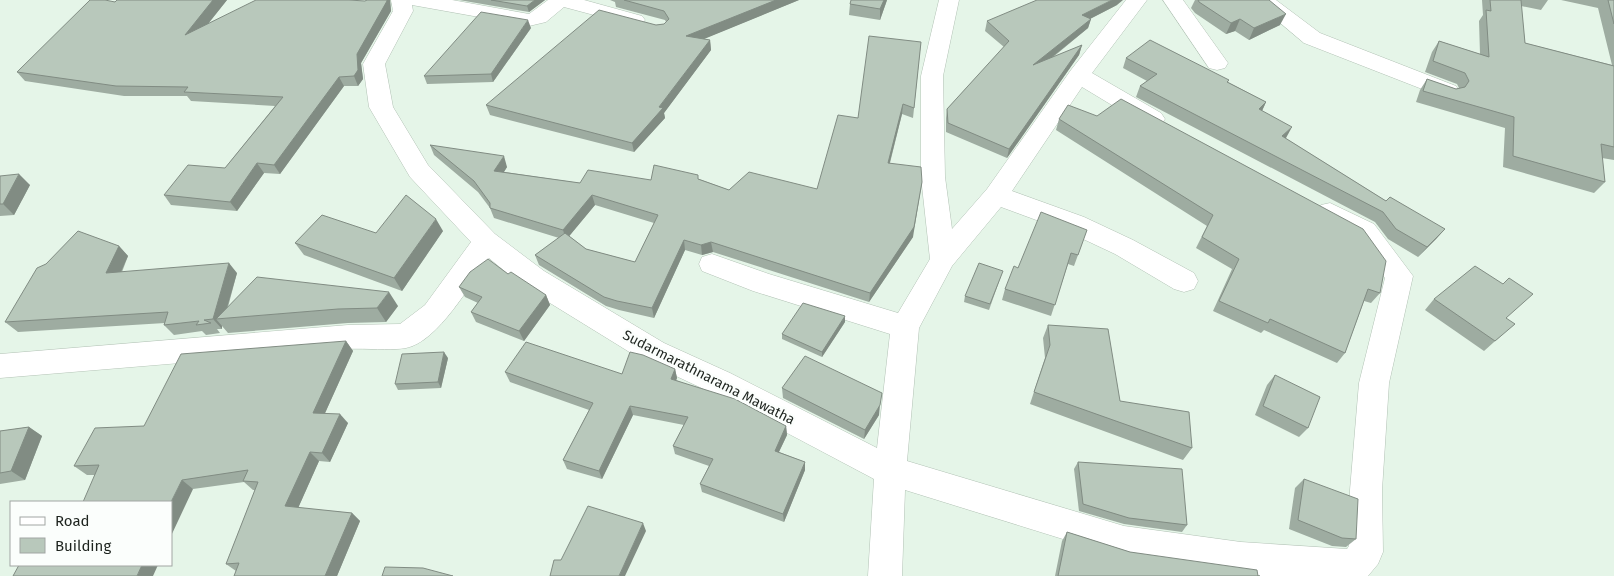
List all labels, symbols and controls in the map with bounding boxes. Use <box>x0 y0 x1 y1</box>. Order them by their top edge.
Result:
street label: Sudarmarathnarama Mawatha <box>620 327 798 428</box>
legend <box>10 501 172 566</box>
text: Road <box>55 512 90 530</box>
text: Building <box>55 537 111 555</box>

